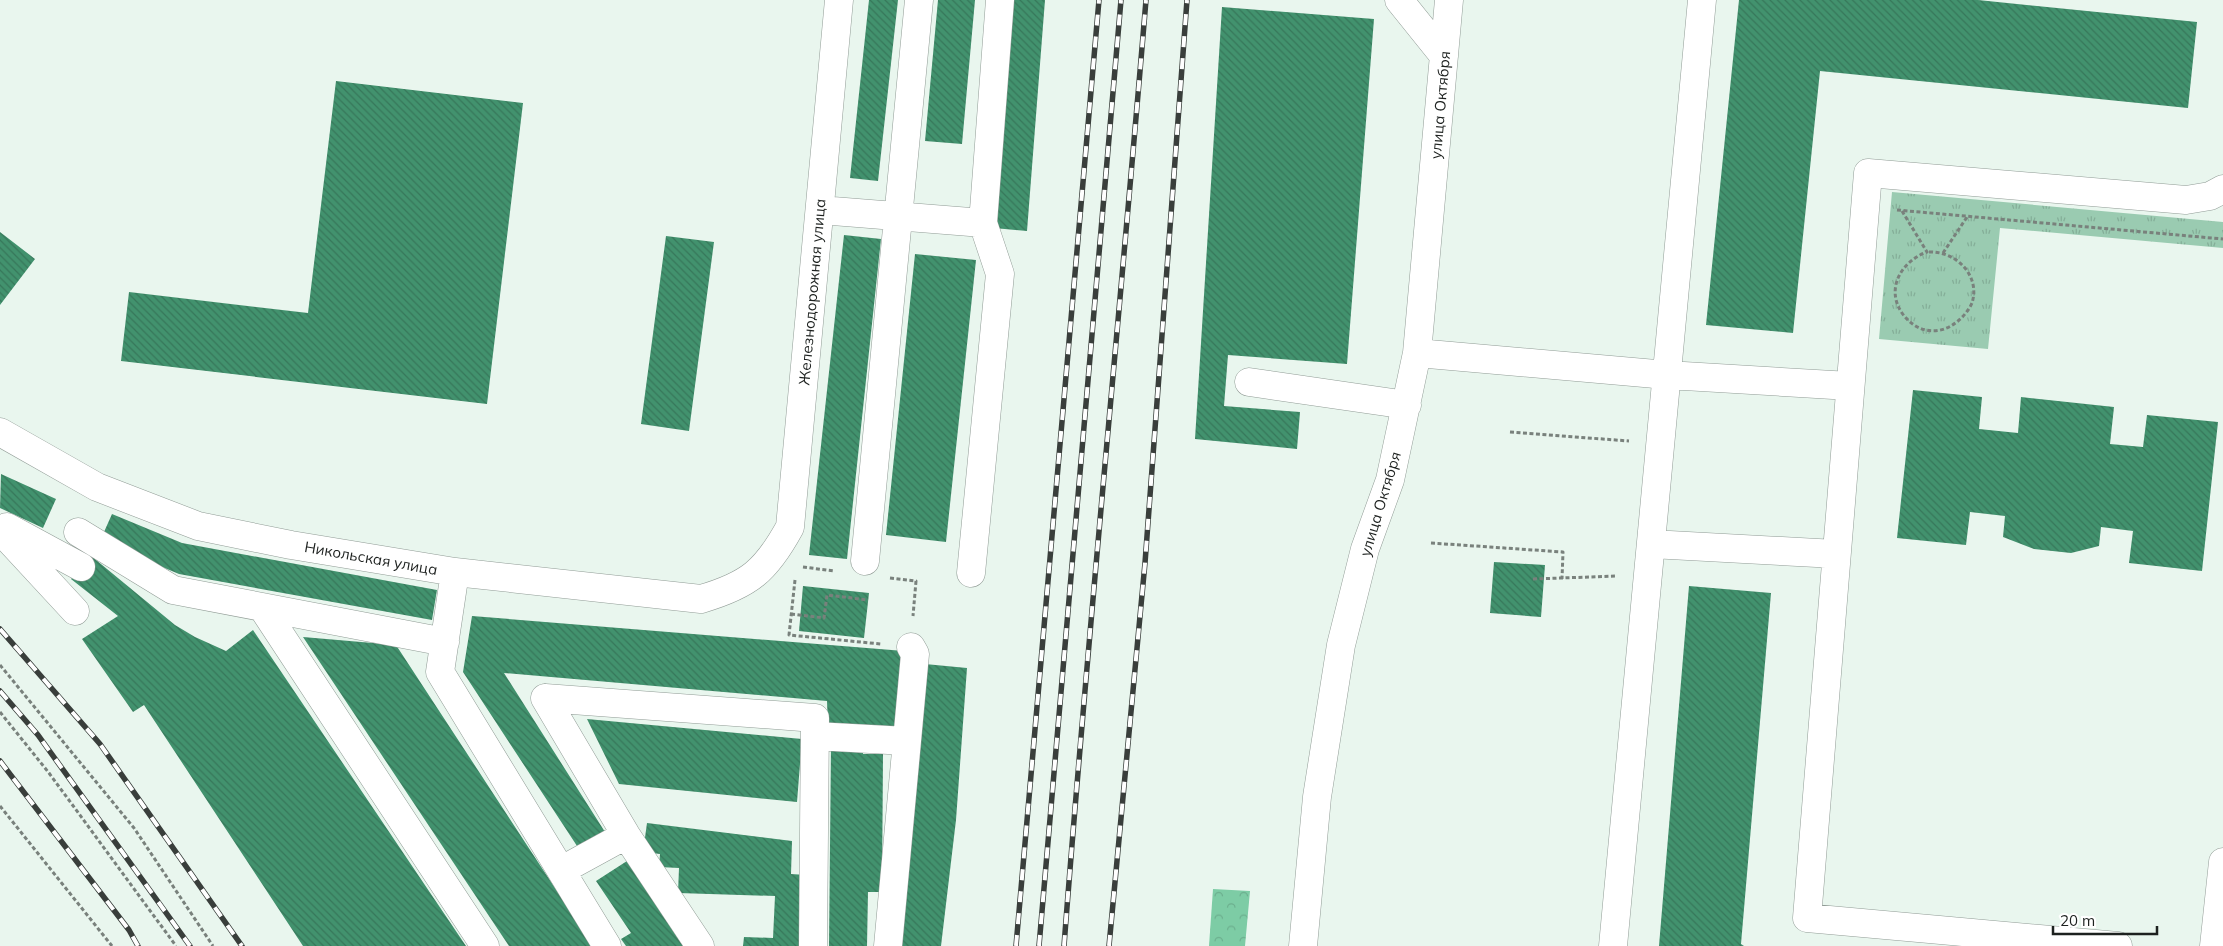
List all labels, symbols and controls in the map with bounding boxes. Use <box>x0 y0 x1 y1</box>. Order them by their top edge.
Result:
street label: улица Октября <box>1426 50 1454 160</box>
street label: Железнодорожная улица <box>794 198 830 386</box>
street label: улица Октября <box>1355 449 1405 559</box>
street label: Никольская улица <box>303 537 439 579</box>
scale bar <box>2053 904 2157 936</box>
text: 20 m <box>2060 911 2095 930</box>

